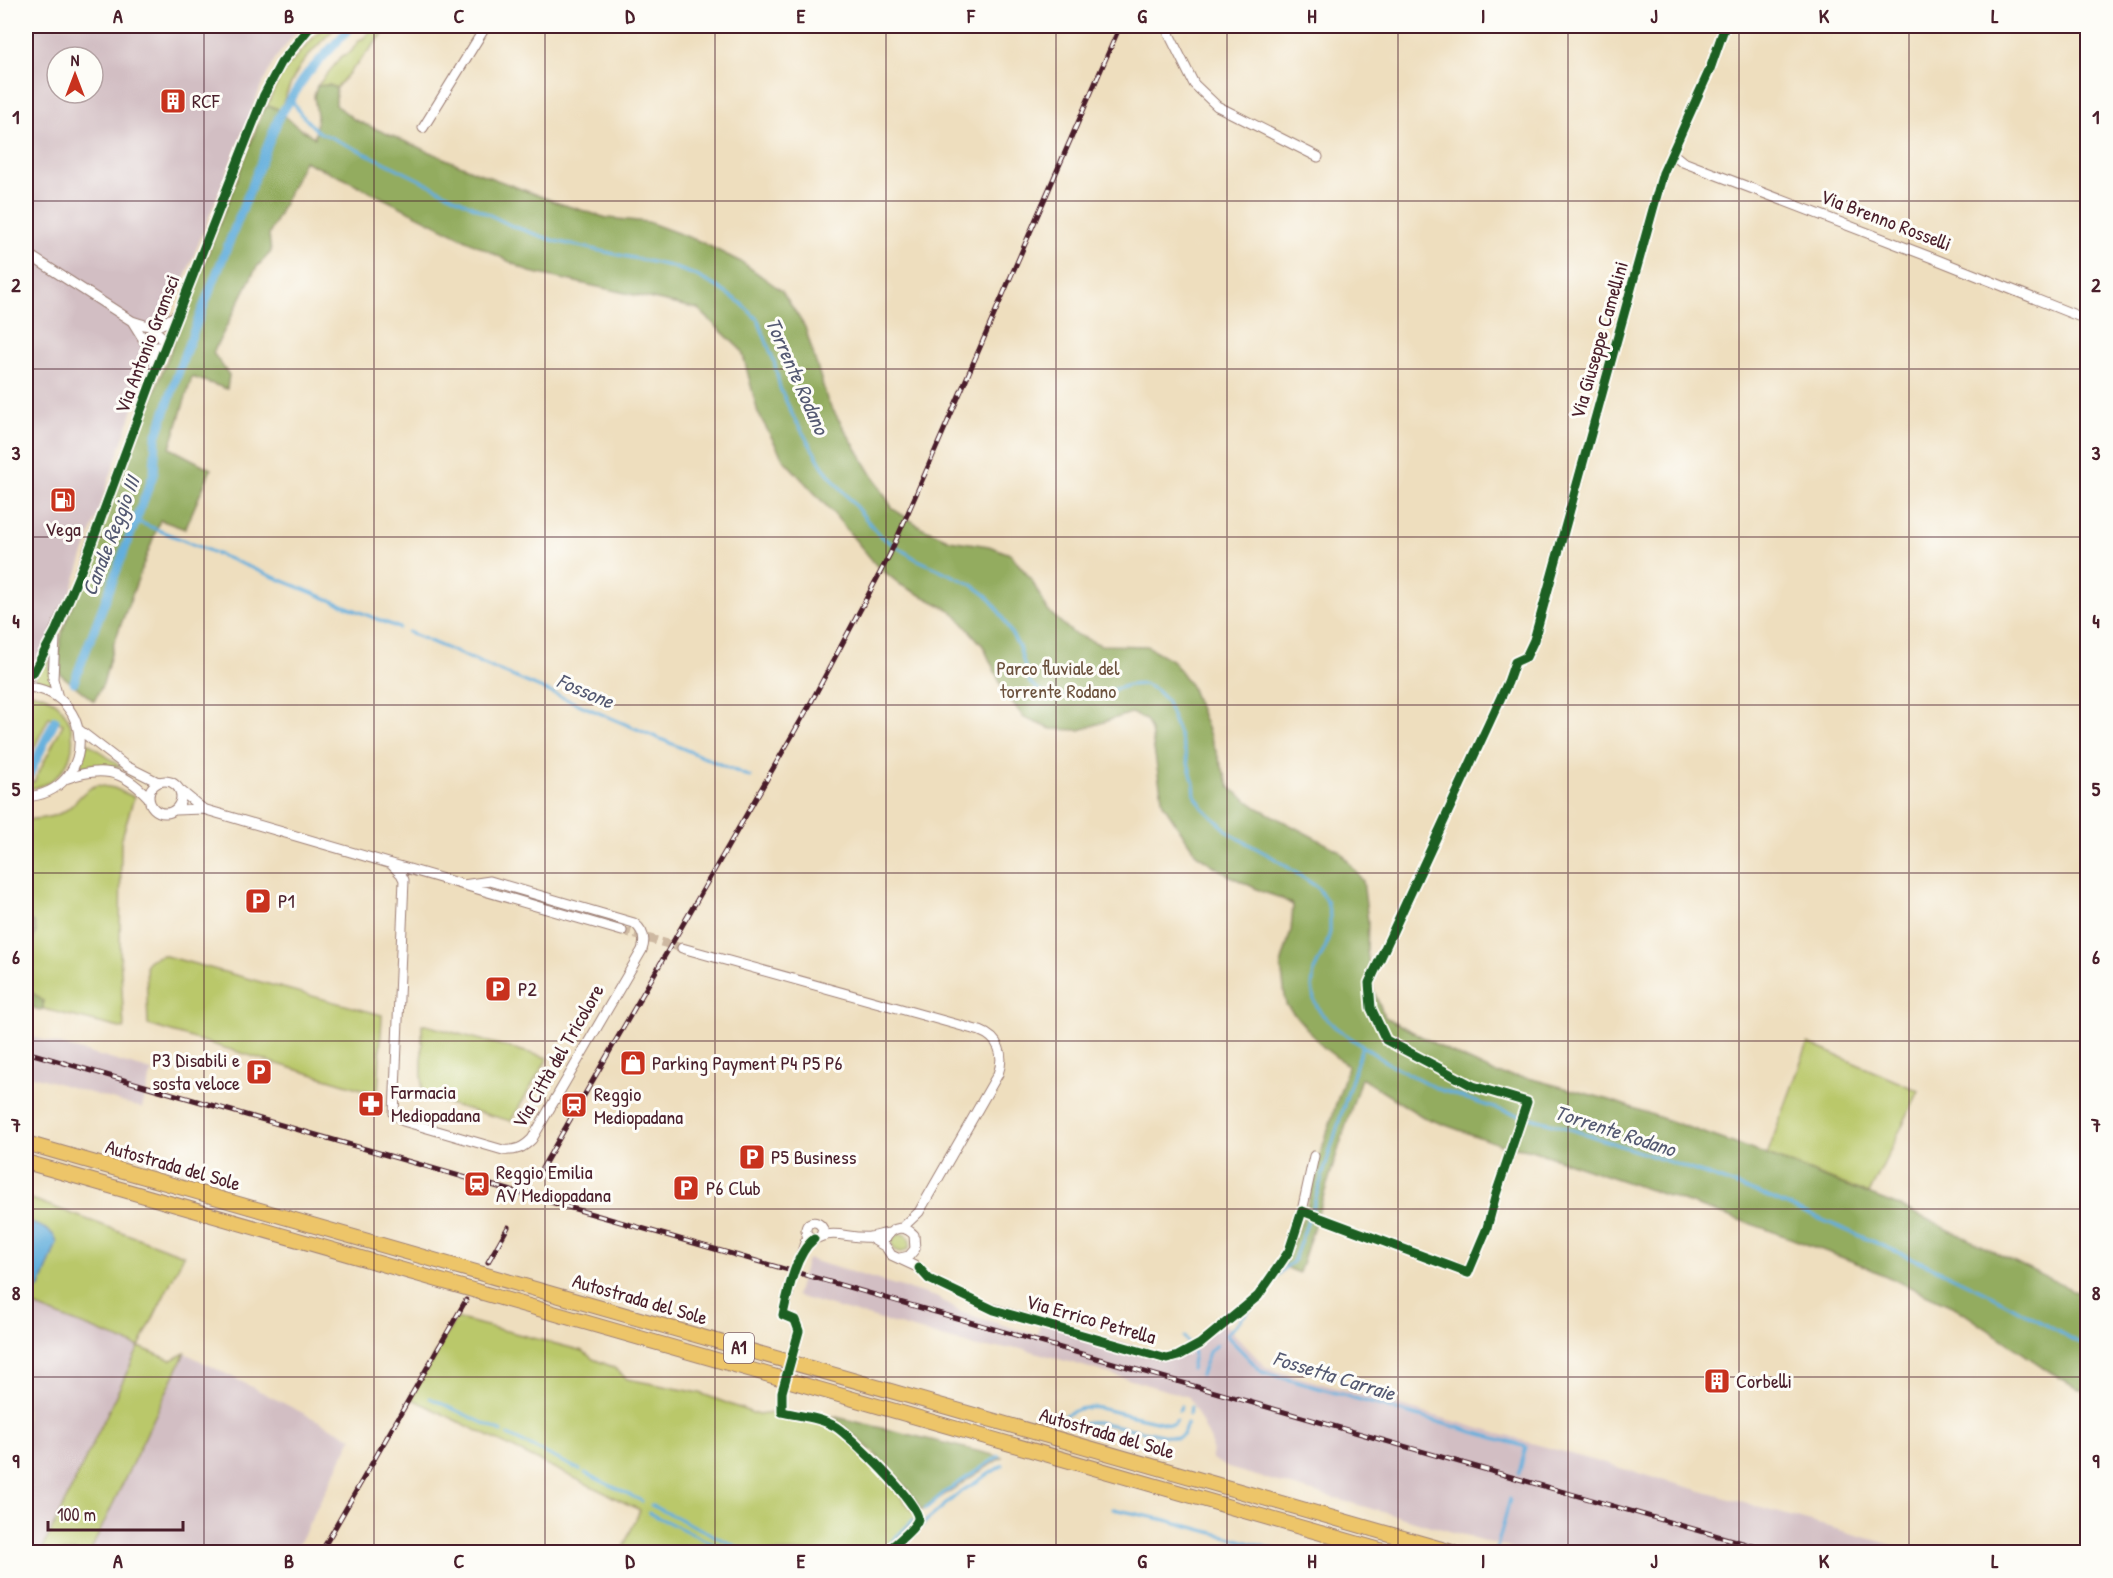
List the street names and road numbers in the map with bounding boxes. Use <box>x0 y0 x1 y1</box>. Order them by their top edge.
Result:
street label: Via Brenno Rosselli <box>1817 182 1956 257</box>
street label: Via Giuseppe Camellini <box>1563 258 1634 422</box>
street label: Via Antonio Gramsci <box>108 270 185 417</box>
street label: Via Città del Tricolore <box>505 979 610 1133</box>
street label: Autostrada del Sole <box>102 1132 244 1197</box>
street label: Autostrada del Sole <box>569 1266 711 1331</box>
street label: Via Errico Petrella <box>1023 1287 1159 1350</box>
road number: A1 <box>724 1333 754 1363</box>
street label: Autostrada del Sole <box>1036 1400 1178 1465</box>

